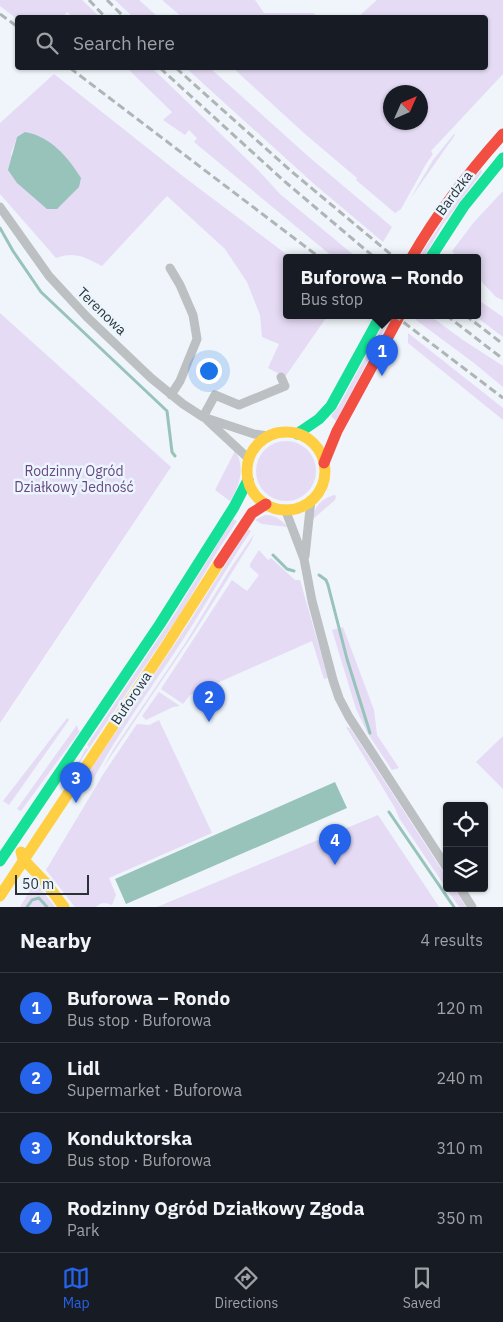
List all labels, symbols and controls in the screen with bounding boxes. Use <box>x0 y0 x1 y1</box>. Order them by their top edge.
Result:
search box <box>15 15 488 70</box>
icon: search <box>33 29 61 57</box>
text: Search here <box>73 31 175 55</box>
north arrow <box>383 85 428 130</box>
street label: Bardzka <box>431 167 477 219</box>
popup <box>283 254 481 319</box>
text: Buforowa – Rondo <box>300 265 464 289</box>
street label: Terenowa <box>74 283 131 339</box>
text: Bus stop <box>300 289 363 309</box>
pin: 1 <box>366 335 398 376</box>
your location <box>196 358 222 384</box>
park label: Rodzinny Ogród Działkowy Jedność <box>14 462 134 496</box>
street label: Buforowa <box>107 668 156 728</box>
pin: 2 <box>193 681 225 722</box>
pin: 3 <box>60 762 92 803</box>
map controls <box>443 802 488 892</box>
button: locate <box>443 802 488 847</box>
pin: 4 <box>319 824 351 865</box>
button: layers <box>443 847 488 892</box>
scale bar <box>15 872 89 895</box>
text: 50 m <box>22 875 54 893</box>
text: Nearby <box>20 926 91 954</box>
text: 4 results <box>420 930 483 950</box>
text: Buforowa – Rondo <box>67 986 230 1010</box>
text: 1 <box>31 998 41 1018</box>
text: 120 m <box>436 998 483 1018</box>
text: Bus stop · Buforowa <box>67 1010 211 1030</box>
text: Lidl <box>67 1056 100 1080</box>
text: 2 <box>31 1068 41 1088</box>
text: 240 m <box>436 1068 483 1088</box>
text: Supermarket · Buforowa <box>67 1080 242 1100</box>
text: Konduktorska <box>67 1126 192 1150</box>
text: 3 <box>31 1138 41 1158</box>
text: 310 m <box>436 1138 483 1158</box>
text: Bus stop · Buforowa <box>67 1150 211 1170</box>
text: Rodzinny Ogród Działkowy Zgoda <box>67 1196 364 1220</box>
text: 4 <box>31 1208 41 1228</box>
text: 350 m <box>436 1208 483 1228</box>
text: Park <box>67 1220 99 1240</box>
tab: Map <box>62 1264 90 1312</box>
tab: Directions <box>215 1264 278 1312</box>
tab: Saved <box>403 1264 441 1312</box>

